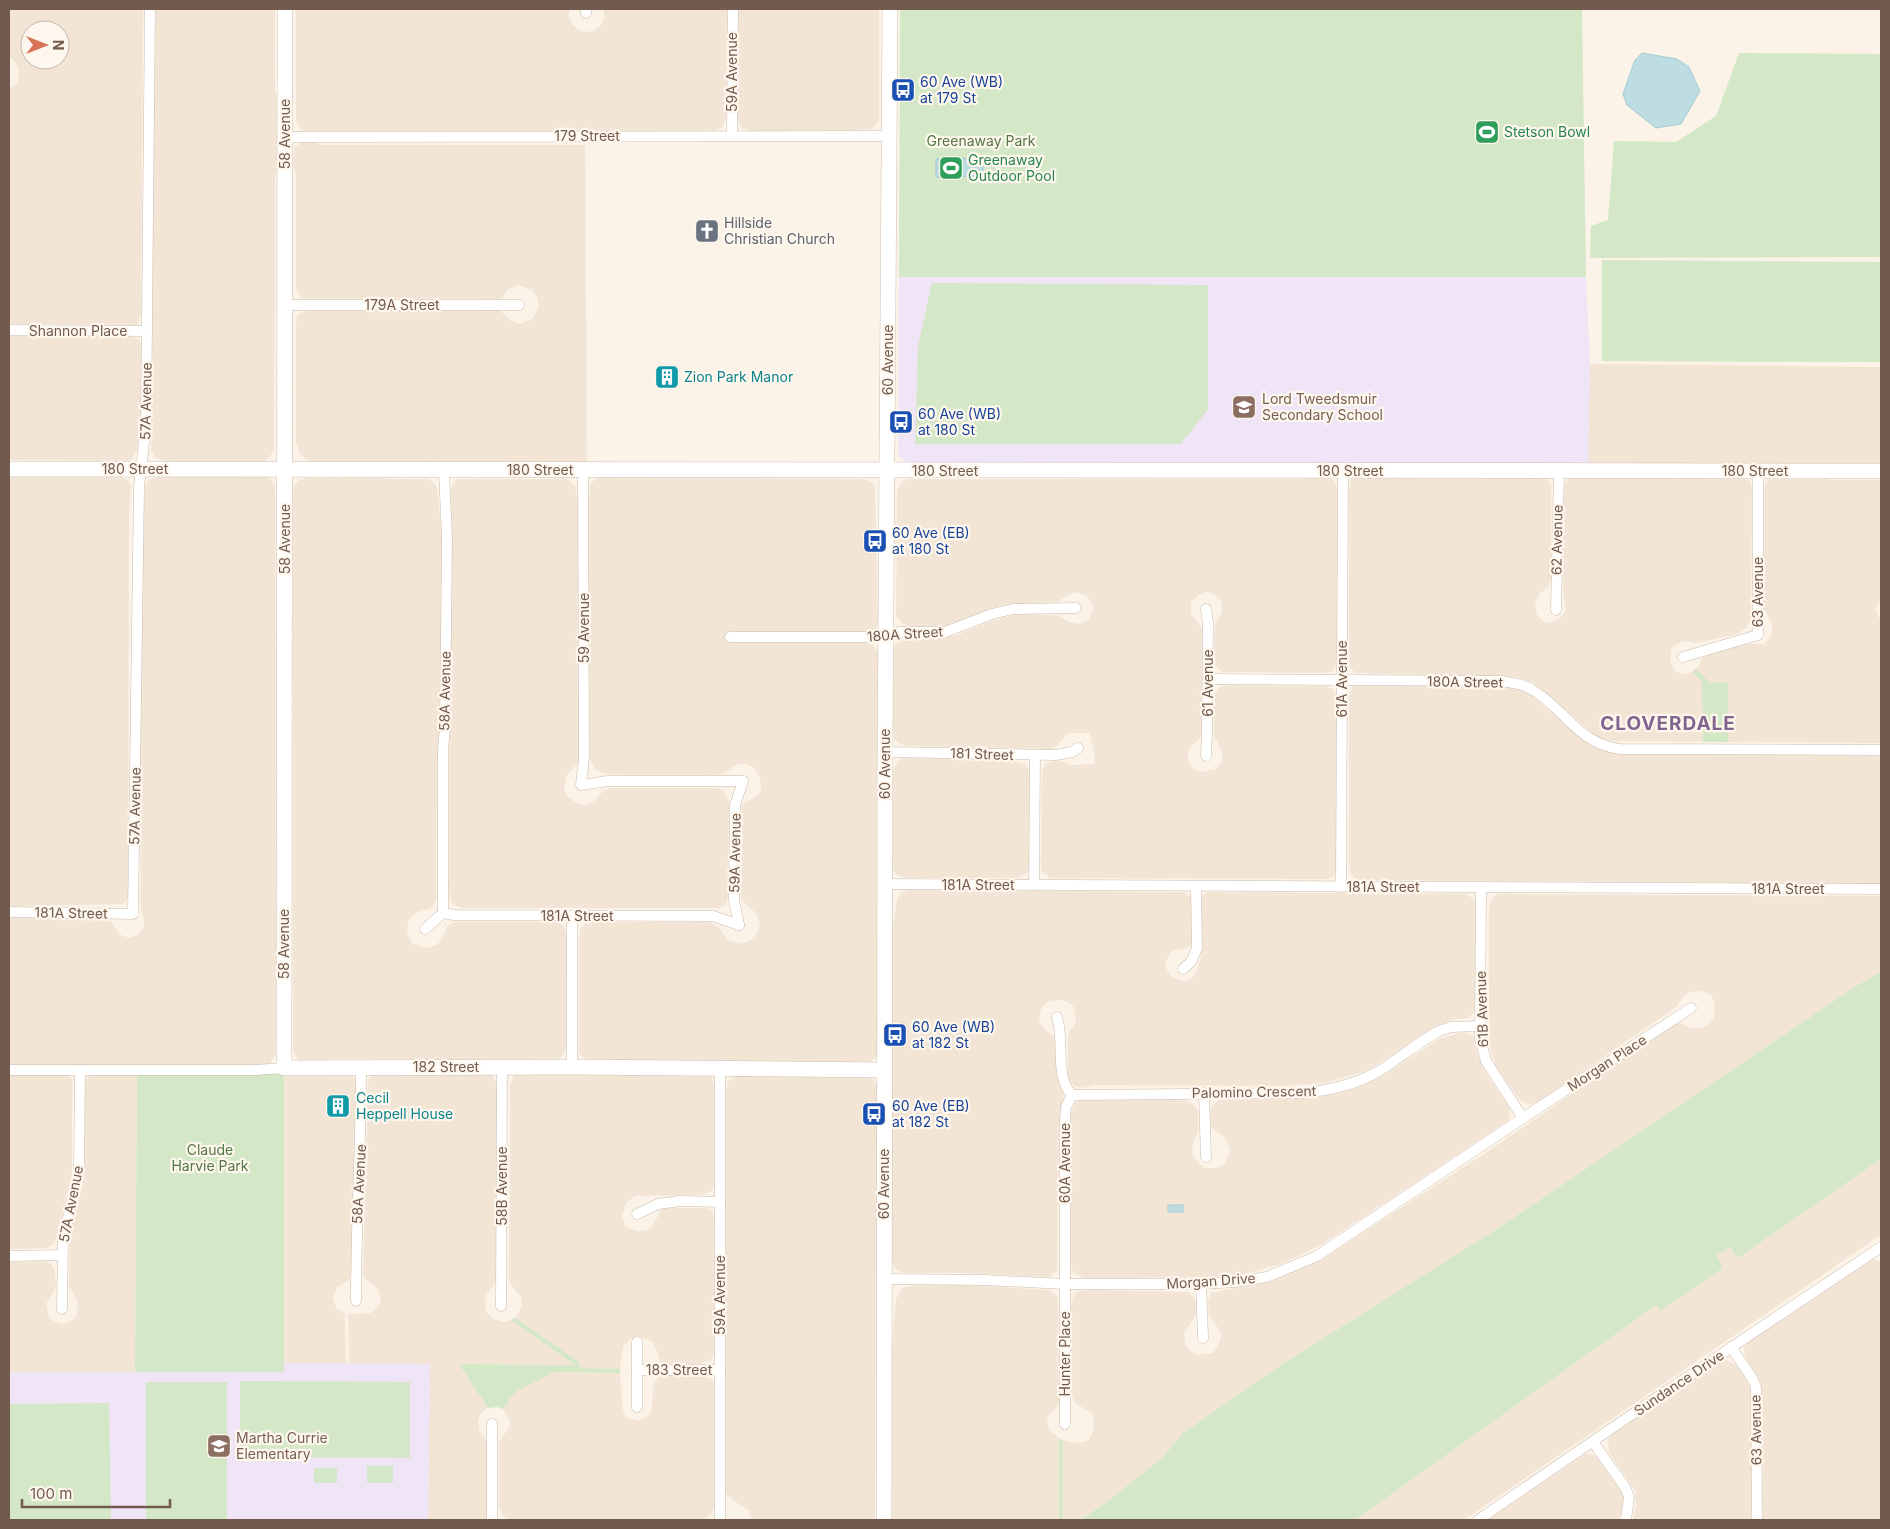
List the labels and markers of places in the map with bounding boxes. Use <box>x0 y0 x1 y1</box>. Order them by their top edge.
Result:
place label: 60 Ave (WB) at 179 St <box>920 73 1003 106</box>
bus stop icon: 60 Ave (WB) at 179 St <box>890 77 916 103</box>
sports icon: Stetson Bowl <box>1474 119 1500 145</box>
place label: Stetson Bowl <box>1504 123 1590 140</box>
place label: Greenaway Outdoor Pool <box>968 151 1055 184</box>
sports icon: Greenaway Outdoor Pool <box>938 155 964 181</box>
place label: Hillside Christian Church <box>724 214 835 247</box>
church icon: Hillside Christian Church <box>694 218 720 244</box>
building icon: Zion Park Manor <box>654 364 680 390</box>
place label: Zion Park Manor <box>684 368 793 385</box>
place label: Lord Tweedsmuir Secondary School <box>1262 390 1383 423</box>
school or university icon: Lord Tweedsmuir Secondary School <box>1231 394 1257 420</box>
place label: 60 Ave (WB) at 180 St <box>918 405 1001 438</box>
bus stop icon: 60 Ave (WB) at 180 St <box>888 409 914 435</box>
place label: 60 Ave (EB) at 180 St <box>892 524 970 557</box>
bus stop icon: 60 Ave (EB) at 180 St <box>862 528 888 554</box>
place label: 60 Ave (WB) at 182 St <box>912 1018 995 1051</box>
bus stop icon: 60 Ave (WB) at 182 St <box>882 1022 908 1048</box>
place label: Cecil Heppell House <box>356 1089 453 1122</box>
building icon: Cecil Heppell House <box>325 1093 351 1119</box>
place label: 60 Ave (EB) at 182 St <box>892 1097 970 1130</box>
bus stop icon: 60 Ave (EB) at 182 St <box>861 1101 887 1127</box>
place label: Martha Currie Elementary <box>236 1429 328 1462</box>
school or university icon: Martha Currie Elementary <box>206 1433 232 1459</box>

